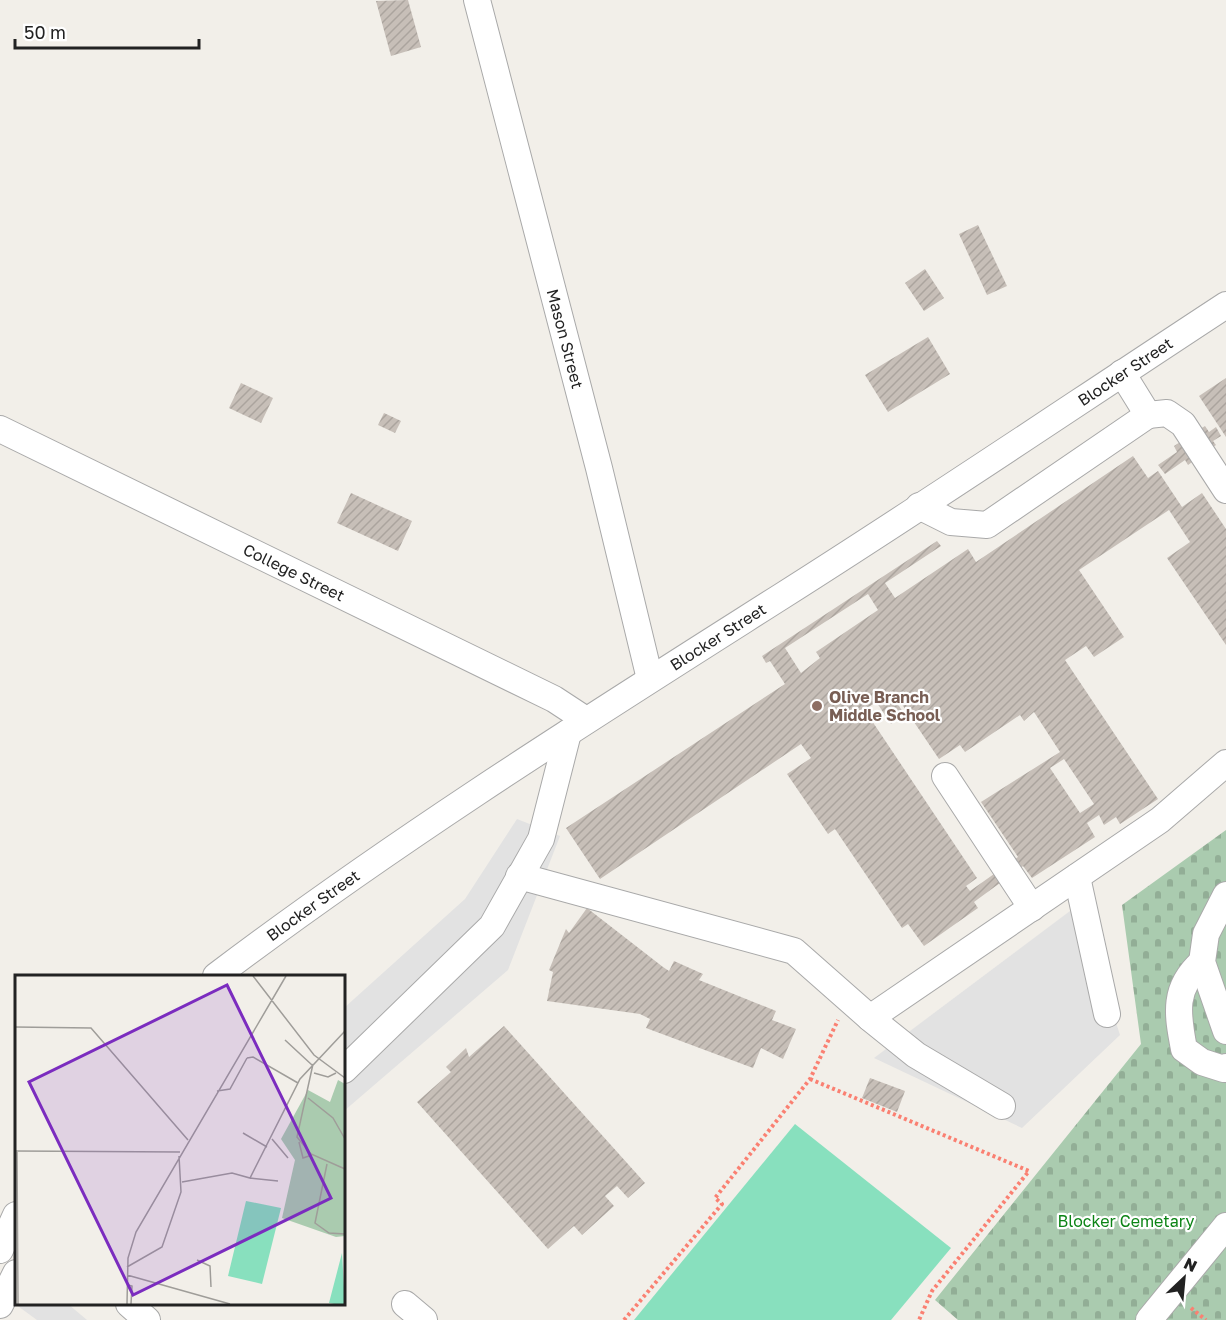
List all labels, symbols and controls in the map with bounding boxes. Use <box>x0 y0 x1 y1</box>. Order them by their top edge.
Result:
scale bar <box>15 12 200 50</box>
text: 50 m <box>24 21 66 43</box>
street label: Mason Street <box>543 287 588 391</box>
street label: Blocker Street <box>1074 333 1176 410</box>
street label: College Street <box>240 539 348 605</box>
street label: Blocker Street <box>666 599 770 675</box>
place label: Olive Branch Middle School <box>829 687 941 725</box>
marker: Olive Branch Middle School <box>810 699 824 713</box>
street label: Blocker Street <box>262 865 363 945</box>
inset map <box>15 975 345 1305</box>
park label: Blocker Cemetary <box>1058 1211 1195 1231</box>
north arrow <box>1154 1248 1214 1308</box>
text: N <box>1181 1253 1200 1276</box>

